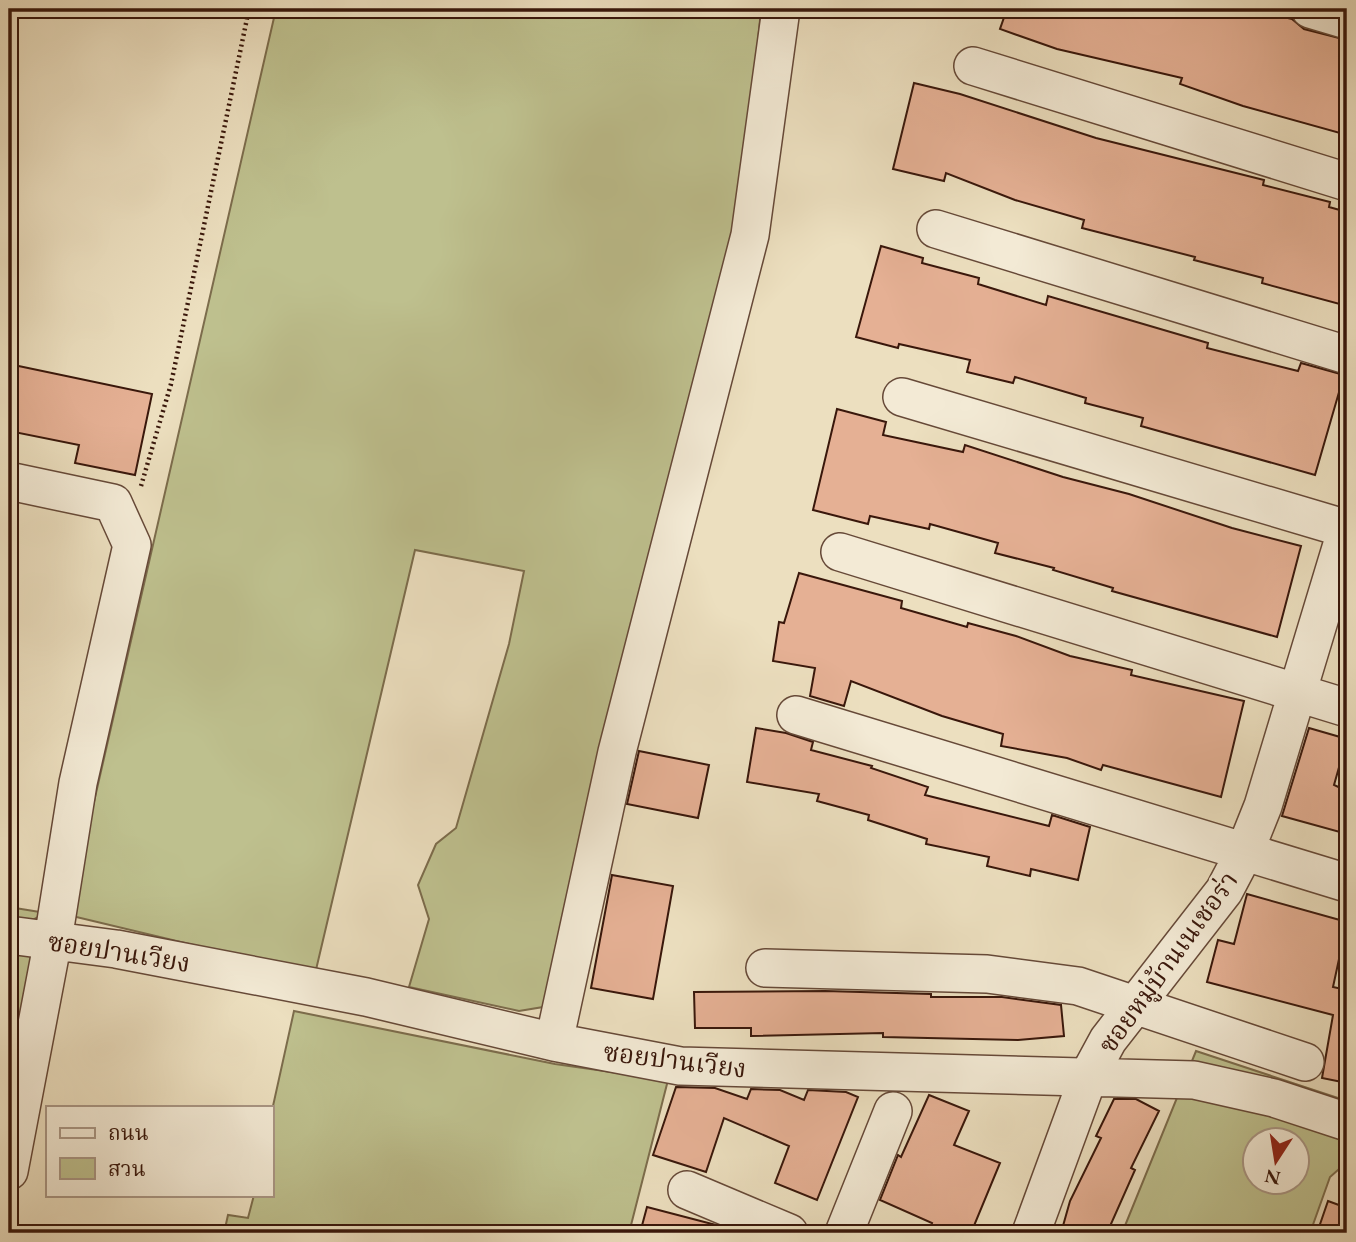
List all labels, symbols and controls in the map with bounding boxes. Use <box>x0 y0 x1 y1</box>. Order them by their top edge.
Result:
street label: ซอยหมู่บ้านเนเชอร่า <box>1091 864 1246 1060</box>
street label: ซอยปานเวียง <box>45 924 193 980</box>
street label: ซอยปานเวียง <box>602 1034 748 1086</box>
legend <box>46 1106 273 1196</box>
text: ถนน <box>108 1119 149 1146</box>
north arrow <box>1240 1126 1310 1196</box>
text: สวน <box>108 1155 146 1182</box>
text: N <box>1262 1163 1283 1191</box>

